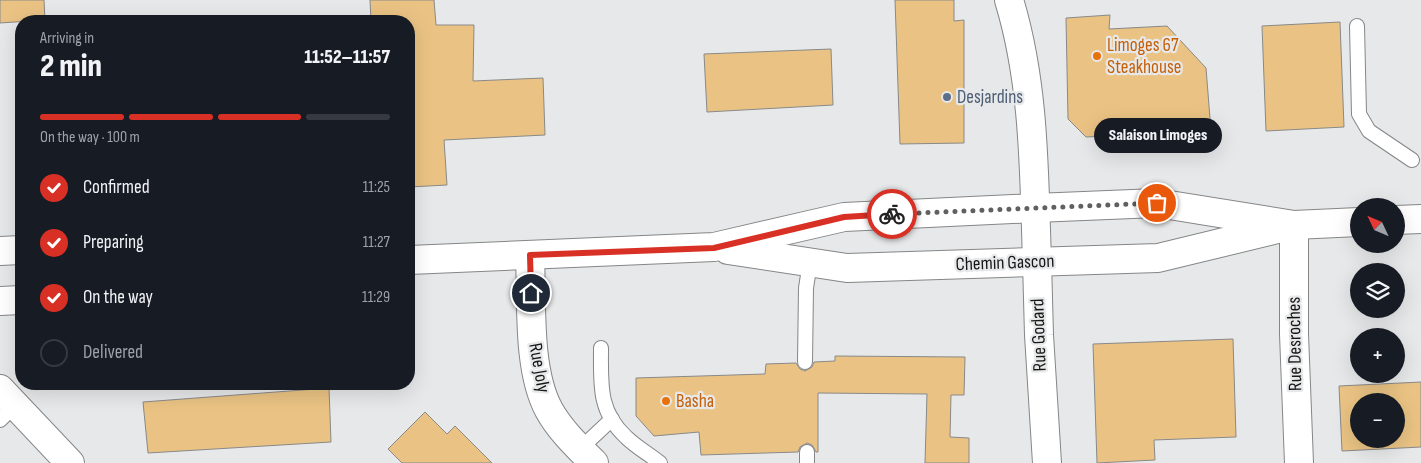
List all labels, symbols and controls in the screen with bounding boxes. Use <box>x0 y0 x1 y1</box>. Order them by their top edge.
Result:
text: Arriving in <box>40 29 94 48</box>
place label: Limoges 67 Steakhouse <box>1107 34 1181 79</box>
text: 11:52–11:57 <box>304 46 390 69</box>
text: 2 min <box>40 47 102 86</box>
marker: Limoges 67 Steakhouse <box>1091 50 1103 62</box>
place label: Desjardins <box>957 86 1023 109</box>
marker: Desjardins <box>941 91 953 103</box>
callout: Salaison Limoges <box>1093 118 1221 153</box>
text: Salaison Limoges <box>1109 126 1207 145</box>
text: On the way · 100 m <box>40 128 140 147</box>
icon: check <box>40 174 68 202</box>
text: Confirmed <box>83 176 150 199</box>
text: 11:25 <box>363 178 390 197</box>
pin <box>1136 182 1178 224</box>
courier <box>867 189 917 239</box>
icon: bag <box>1143 189 1171 217</box>
north arrow <box>1350 198 1405 252</box>
map controls <box>1350 198 1405 448</box>
icon: bike <box>878 200 906 228</box>
icon: check <box>40 229 68 257</box>
text: Preparing <box>83 231 144 254</box>
text: 11:27 <box>363 233 390 252</box>
street label: Chemin Gascon <box>955 250 1055 276</box>
button: layers <box>1350 263 1405 318</box>
pin <box>510 272 552 314</box>
icon: home <box>517 279 545 307</box>
icon: check <box>40 284 68 312</box>
text: On the way <box>83 286 153 309</box>
text: 11:29 <box>362 288 390 307</box>
street label: Rue Desroches <box>1283 296 1307 391</box>
street label: Rue Godard <box>1026 298 1052 372</box>
button: + <box>1350 328 1405 383</box>
text: Delivered <box>83 341 143 364</box>
street label: Rue Joly <box>523 341 555 395</box>
place label: Basha <box>676 390 714 413</box>
button: − <box>1350 393 1405 448</box>
marker: Basha <box>660 395 672 407</box>

